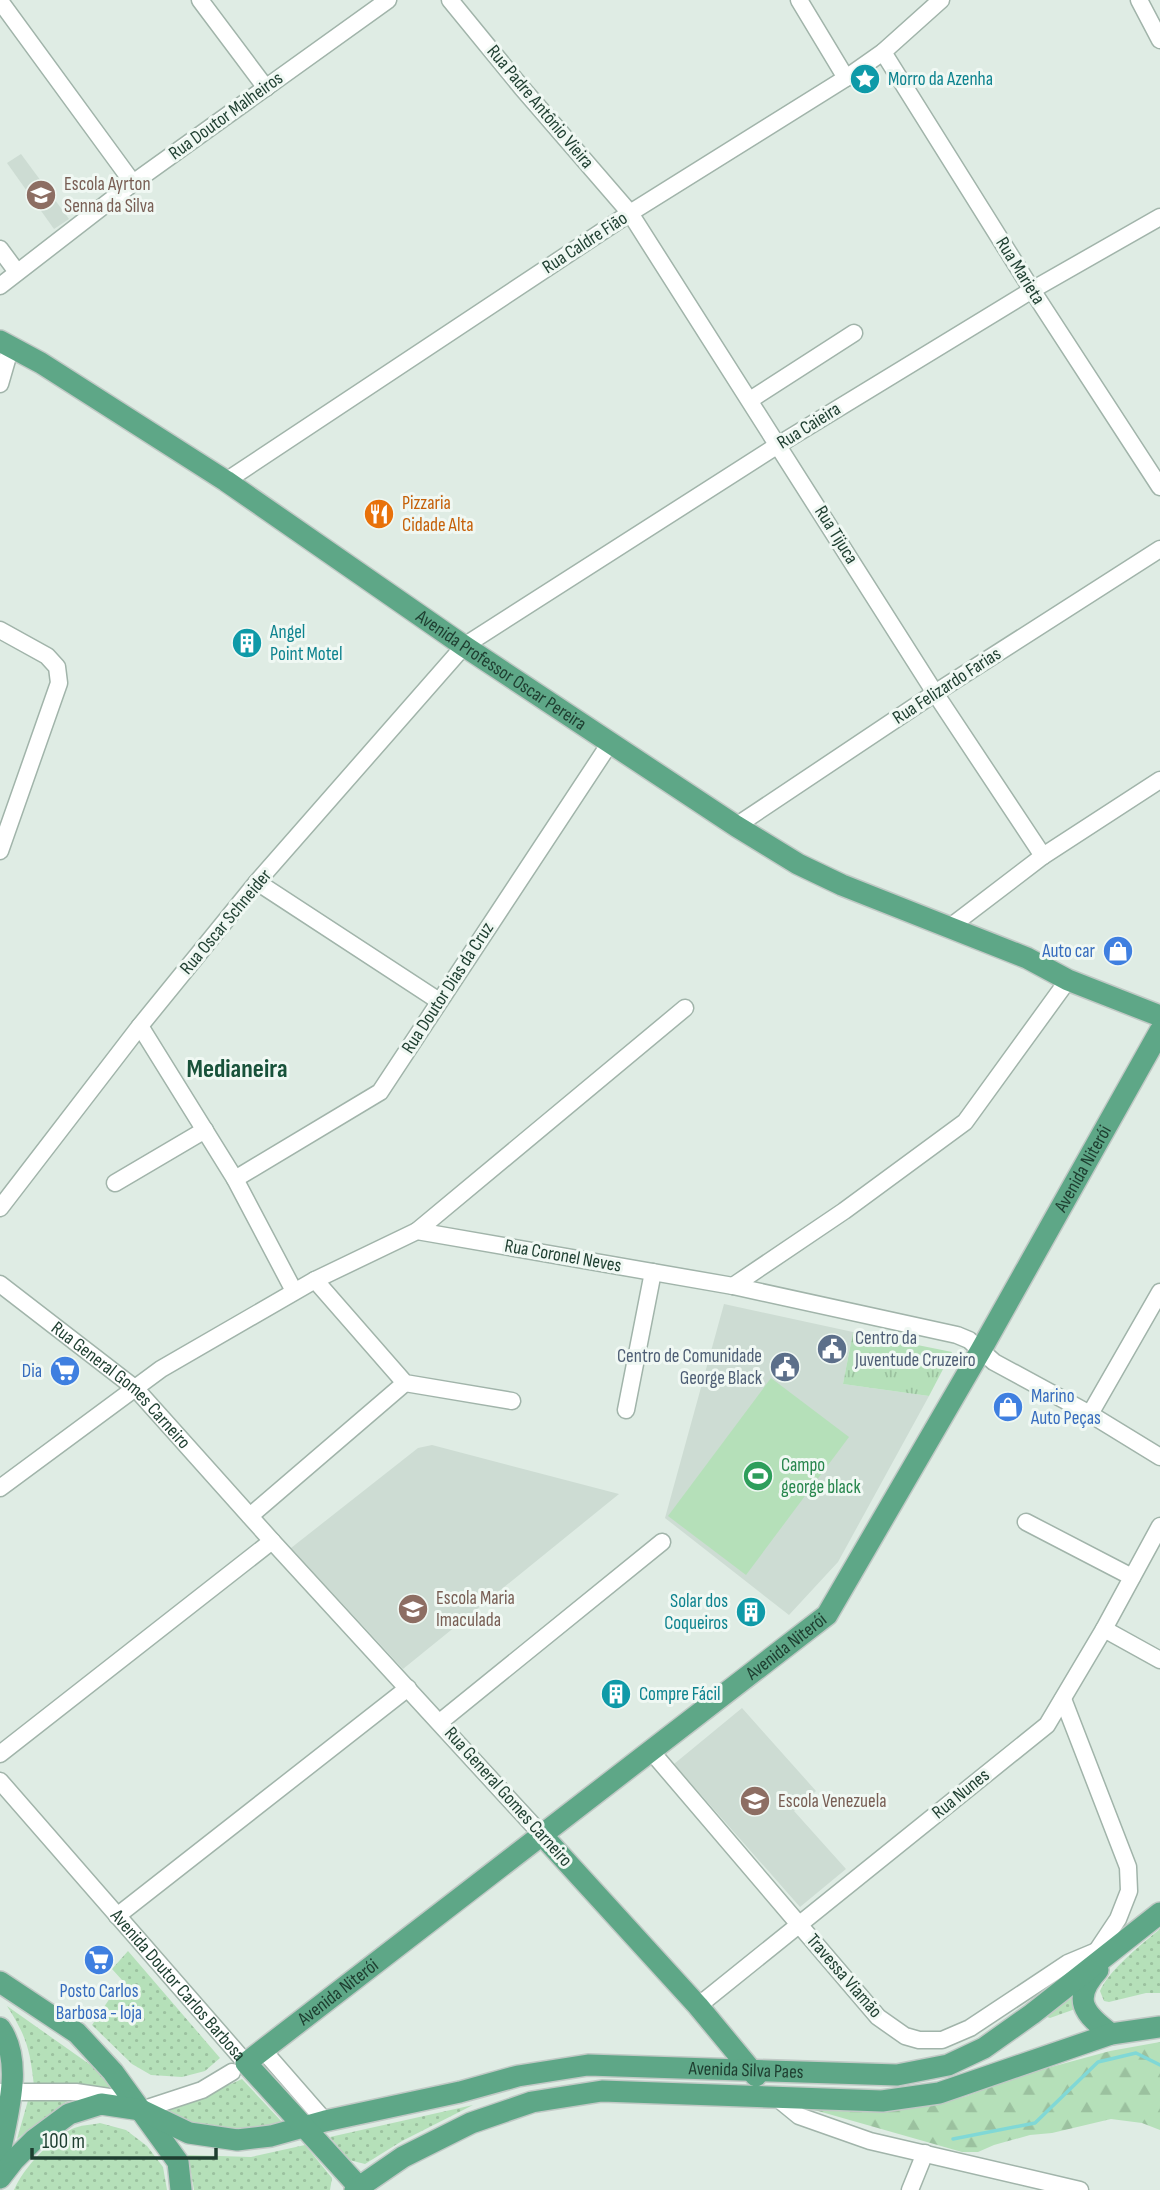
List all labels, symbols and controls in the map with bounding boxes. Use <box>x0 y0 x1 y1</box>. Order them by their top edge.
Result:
street label: Rua Padre Antônio Vieira <box>482 40 598 174</box>
place icon: Morro da Azenha <box>848 62 882 96</box>
street label: Rua Doutor Malheiros <box>164 67 288 165</box>
place label: Morro da Azenha <box>888 68 993 91</box>
place label: Escola Ayrton Senna da Silva <box>64 173 154 218</box>
school or university icon: Escola Ayrton Senna da Silva <box>24 178 58 212</box>
street label: Rua Caldre Fião <box>538 207 632 279</box>
street label: Rua Marieta <box>990 233 1050 309</box>
street label: Rua Caieira <box>773 398 845 454</box>
place label: Pizzaria Cidade Alta <box>402 492 474 537</box>
restaurant icon: Pizzaria Cidade Alta <box>362 497 396 531</box>
street label: Rua Tijuca <box>809 502 863 568</box>
street label: Avenida Professor Oscar Pereira <box>411 604 591 735</box>
place label: Angel Point Motel <box>269 621 343 666</box>
building icon: Angel Point Motel <box>230 626 264 660</box>
street label: Rua Felizardo Farias <box>889 642 1006 730</box>
street label: Rua Oscar Schneider <box>175 864 277 979</box>
street label: Rua Doutor Dias da Cruz <box>397 918 499 1058</box>
shop icon: Auto car <box>1101 934 1135 968</box>
place label: Auto car <box>1041 940 1096 963</box>
district label: Medianeira <box>186 1054 288 1085</box>
street label: Avenida Niterói <box>1049 1121 1116 1217</box>
street label: Rua Coronel Neves <box>503 1234 623 1278</box>
street label: Rua General Gomes Carneiro <box>47 1316 195 1454</box>
place label: Centro da Juventude Cruzeiro <box>854 1327 976 1372</box>
public building icon: Centro da Juventude Cruzeiro <box>815 1332 849 1366</box>
place label: Centro de Comunidade George Black <box>617 1345 763 1390</box>
public building icon: Centro de Comunidade George Black <box>768 1350 802 1384</box>
supermarket icon: Dia <box>48 1354 82 1388</box>
place label: Dia <box>22 1360 42 1383</box>
place label: Marino Auto Peças <box>1030 1385 1101 1430</box>
shop icon: Marino Auto Peças <box>991 1390 1025 1424</box>
place label: Campo george black <box>781 1454 861 1499</box>
sports icon: Campo george black <box>741 1459 775 1493</box>
place label: Escola Maria Imaculada <box>436 1587 515 1632</box>
place label: Solar dos Coqueiros <box>664 1590 728 1635</box>
school or university icon: Escola Maria Imaculada <box>396 1592 430 1626</box>
building icon: Solar dos Coqueiros <box>734 1595 768 1629</box>
street label: Avenida Niterói <box>740 1608 831 1685</box>
building icon: Compre Fácil <box>599 1677 633 1711</box>
place label: Compre Fácil <box>639 1683 721 1706</box>
street label: Rua General Gomes Carneiro <box>439 1722 577 1872</box>
street label: Rua Nunes <box>928 1764 995 1824</box>
school or university icon: Escola Venezuela <box>738 1784 772 1818</box>
place label: Escola Venezuela <box>778 1790 887 1813</box>
street label: Avenida Doutor Carlos Barbosa <box>105 1904 251 2066</box>
street label: Travessa Viamão <box>801 1929 887 2023</box>
supermarket icon: Posto Carlos Barbosa - loja <box>82 1943 116 1977</box>
street label: Avenida Niterói <box>292 1954 383 2031</box>
place label: Posto Carlos Barbosa - loja <box>56 1980 142 2025</box>
street label: Avenida Silva Paes <box>687 2057 804 2083</box>
scale bar <box>32 2116 215 2160</box>
text: 100 m <box>42 2129 85 2154</box>

